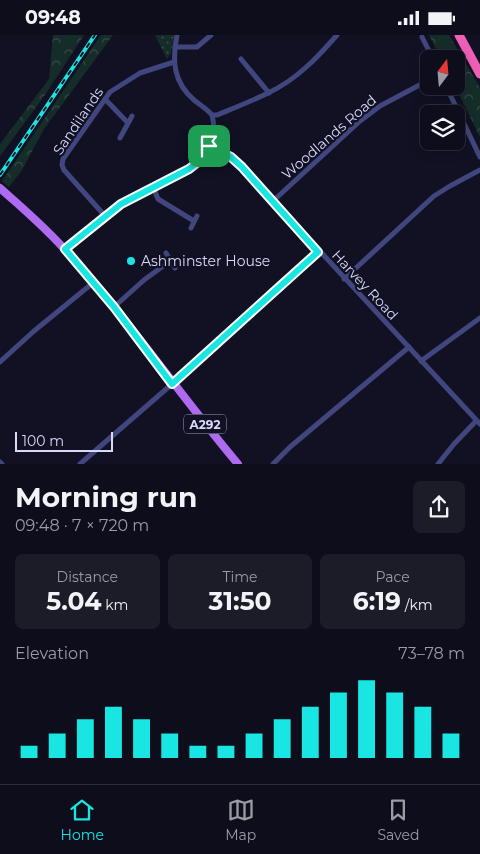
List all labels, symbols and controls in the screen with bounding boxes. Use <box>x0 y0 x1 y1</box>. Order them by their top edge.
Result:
text: 09:48 <box>25 6 81 29</box>
north arrow <box>420 50 465 95</box>
map controls <box>420 50 465 150</box>
street label: Sandilands <box>49 84 107 158</box>
street label: Woodlands Road <box>278 91 380 183</box>
button: layers <box>420 105 465 150</box>
pin <box>188 125 230 167</box>
icon: arrive <box>195 132 223 160</box>
street label: Harvey Road <box>328 246 402 324</box>
place label: Ashminster House <box>141 252 270 270</box>
marker: Ashminster House <box>125 255 137 267</box>
road number: A292 <box>184 414 226 433</box>
scale bar <box>15 429 112 452</box>
text: 100 m <box>22 432 64 450</box>
text: Morning run <box>15 480 197 514</box>
button: share <box>413 481 465 533</box>
text: 09:48 · 7 × 720 m <box>15 516 149 535</box>
text: Distance <box>57 568 118 586</box>
text: Time <box>222 568 258 586</box>
text: Pace <box>376 568 410 586</box>
text: 5.04 <box>46 586 102 616</box>
text: 31:50 <box>208 586 272 616</box>
text: 6:19 <box>353 586 401 616</box>
text: km <box>102 596 128 614</box>
text: /km <box>401 596 433 614</box>
text: Elevation <box>15 644 89 663</box>
text: 73–78 m <box>398 644 465 663</box>
tab: Home <box>61 796 104 844</box>
tab: Map <box>225 796 256 844</box>
tab: Saved <box>377 796 419 844</box>

